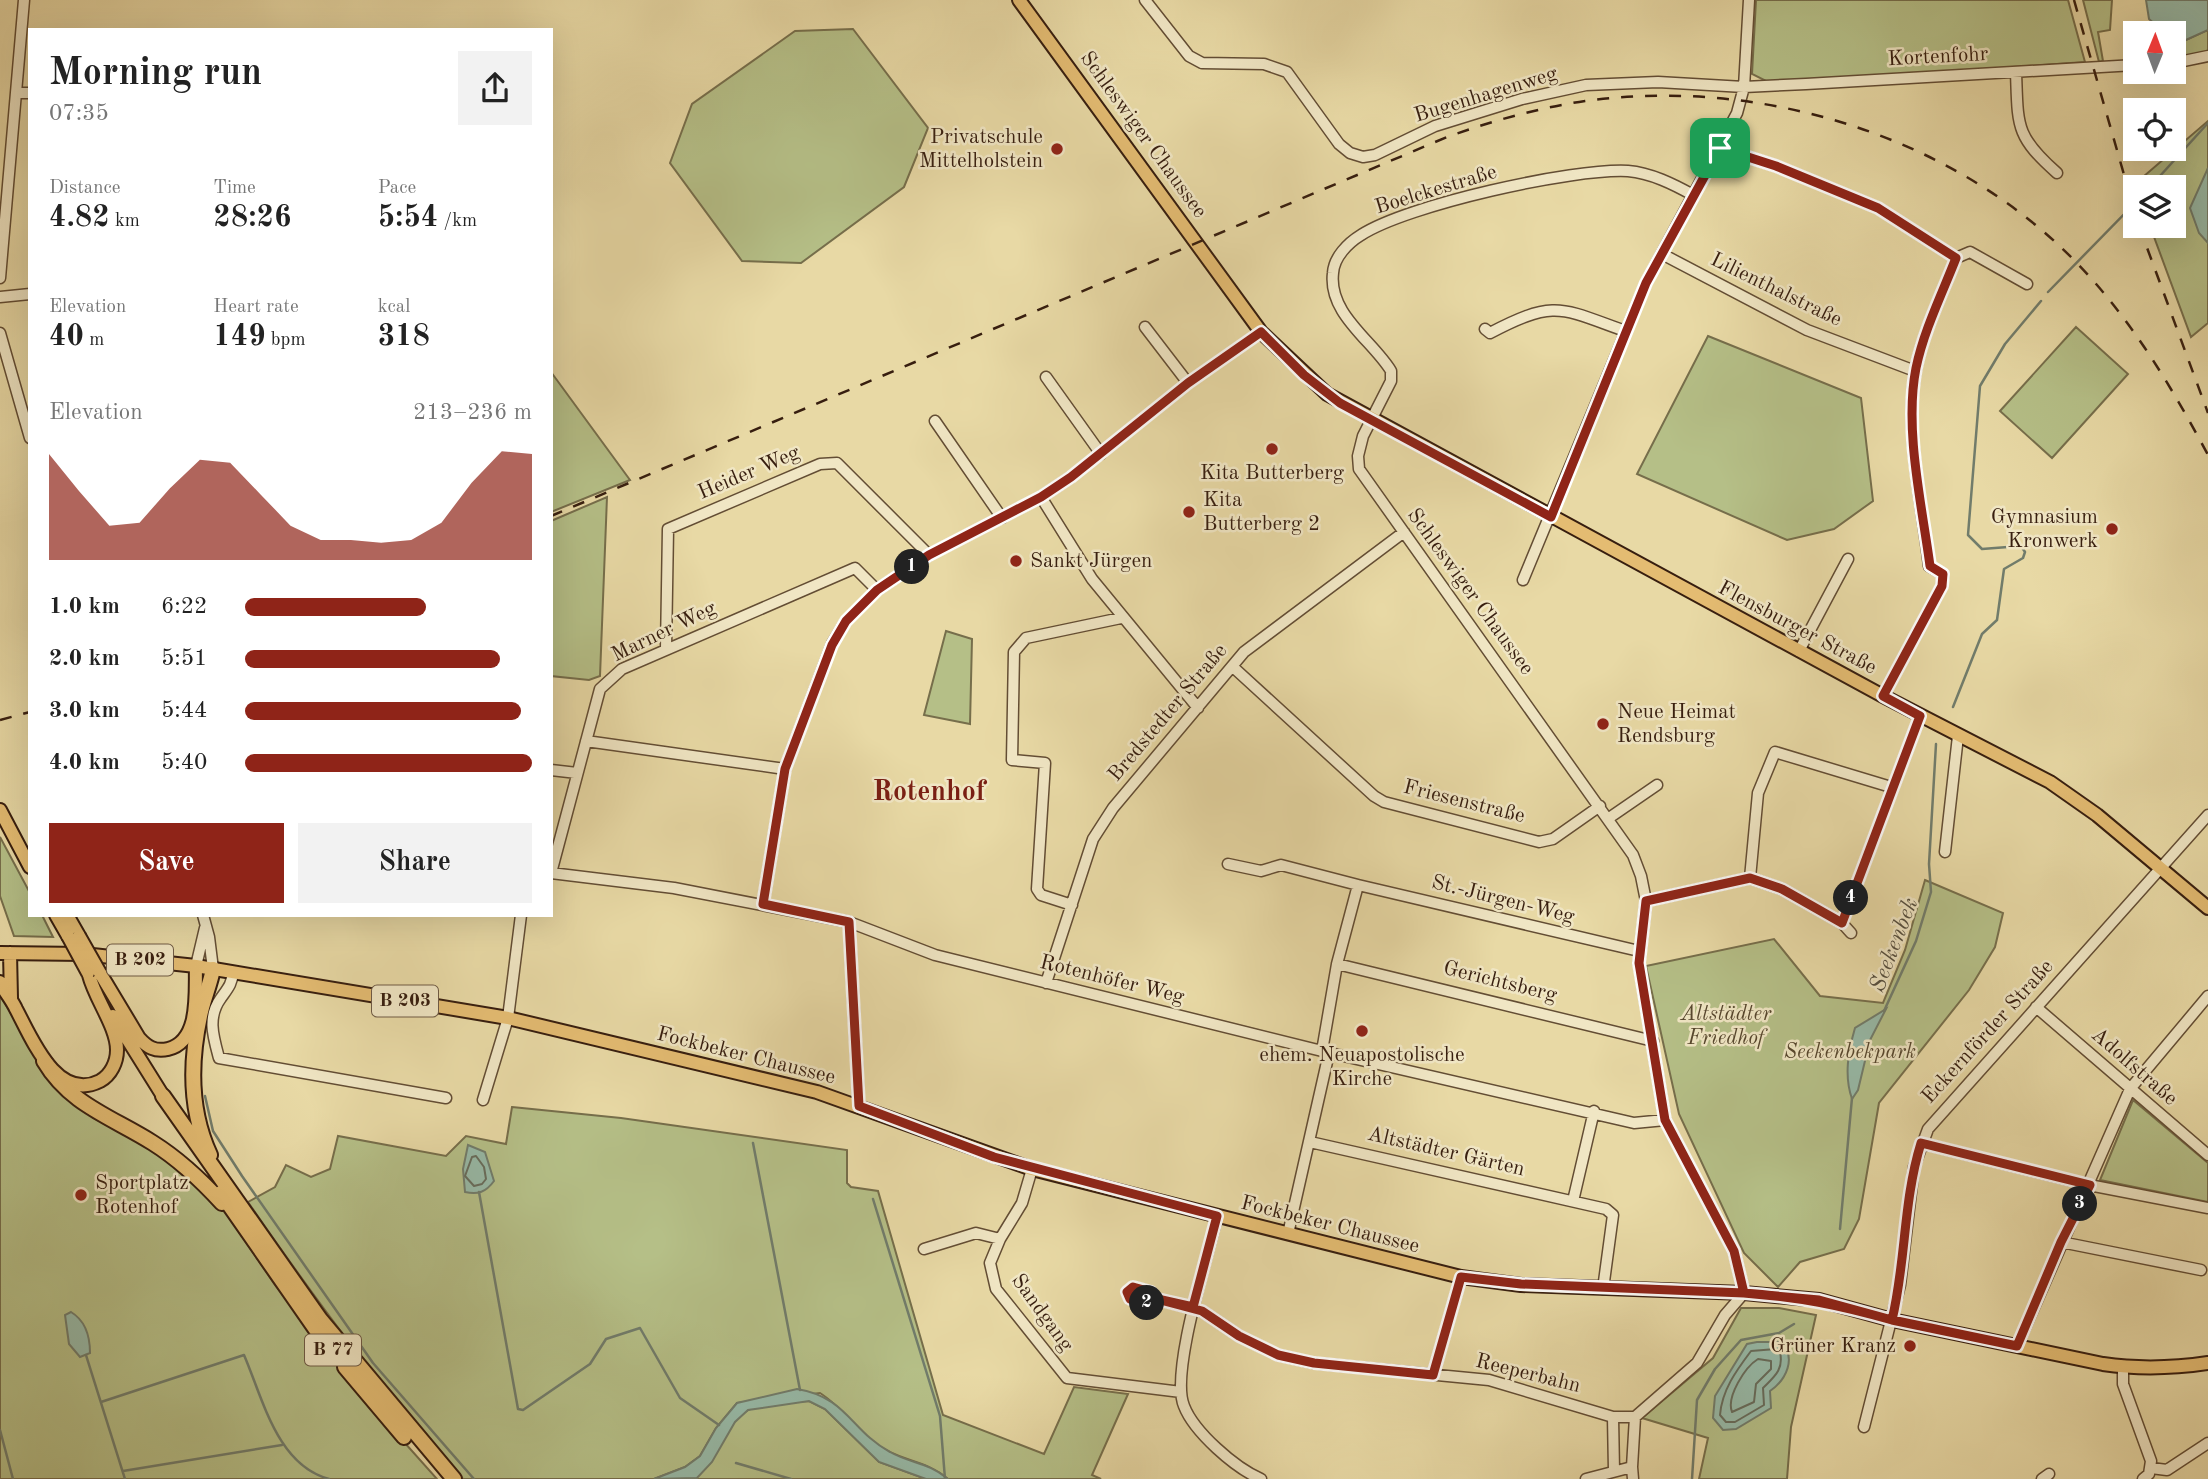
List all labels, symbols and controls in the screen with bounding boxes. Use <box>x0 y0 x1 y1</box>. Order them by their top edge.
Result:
north arrow <box>2123 21 2186 84</box>
map controls <box>2123 21 2186 238</box>
street label: Kortenfohr <box>1887 44 1989 70</box>
street label: Schleswiger Chaussee <box>1076 48 1210 222</box>
button: share <box>458 51 532 125</box>
text: Morning run <box>49 55 262 93</box>
street label: Bugenhagenweg <box>1412 63 1561 127</box>
button: locate <box>2123 98 2186 161</box>
text: 07:35 <box>49 102 109 125</box>
pin <box>1690 118 1750 178</box>
place label: Privatschule Mittelholstein <box>919 127 1043 172</box>
icon: arrive <box>1701 129 1739 167</box>
marker: Privatschule Mittelholstein <box>1049 141 1065 157</box>
street label: Boelckestraße <box>1373 162 1499 218</box>
button: layers <box>2123 175 2186 238</box>
text: Distance <box>49 179 121 198</box>
text: Time <box>213 179 256 198</box>
text: Pace <box>378 179 416 198</box>
text: 4.82 <box>49 203 110 233</box>
text: 28:26 <box>213 203 291 233</box>
text: 5:54 <box>378 203 438 233</box>
text: km <box>110 212 140 231</box>
text: /km <box>438 212 477 231</box>
street label: Lilienthalstraße <box>1707 249 1845 331</box>
text: Elevation <box>49 298 126 317</box>
text: Heart rate <box>213 298 299 317</box>
text: kcal <box>378 298 410 317</box>
text: 40 <box>49 322 84 352</box>
text: 149 <box>213 322 266 352</box>
text: 318 <box>378 322 430 352</box>
text: m <box>84 331 104 350</box>
text: bpm <box>266 331 306 350</box>
text: Elevation <box>49 401 143 424</box>
text: 213–236 m <box>413 401 532 424</box>
marker: Kita Butterberg <box>1264 441 1280 457</box>
street label: Heider Weg <box>695 442 804 504</box>
place label: Kita Butterberg <box>1200 463 1345 484</box>
place label: Kita Butterberg 2 <box>1203 490 1320 535</box>
marker: Kita Butterberg 2 <box>1181 504 1197 520</box>
street label: Schleswiger Chaussee <box>1403 505 1537 679</box>
place label: Gymnasium Kronwerk <box>1991 507 2098 552</box>
marker: Gymnasium Kronwerk <box>2104 521 2120 537</box>
pin: 1 <box>894 550 930 584</box>
place label: Sankt Jürgen <box>1030 551 1152 572</box>
marker: Sankt Jürgen <box>1008 553 1024 569</box>
text: 1 <box>906 557 917 576</box>
street label: Flensburger Straße <box>1714 577 1880 679</box>
text: 1.0 km <box>49 595 120 618</box>
text: 6:22 <box>161 595 207 618</box>
street label: Marner Weg <box>608 597 720 666</box>
street label: Bredstedter Straße <box>1105 640 1231 786</box>
text: 2.0 km <box>49 647 120 670</box>
text: 5:51 <box>161 647 207 670</box>
text: 3.0 km <box>49 699 120 722</box>
text: 5:44 <box>161 699 207 722</box>
place label: Neue Heimat Rendsburg <box>1617 702 1736 747</box>
marker: Neue Heimat Rendsburg <box>1595 716 1611 732</box>
text: 4.0 km <box>49 751 120 774</box>
text: 5:40 <box>161 751 207 774</box>
street label: Friesenstraße <box>1401 777 1527 827</box>
district label: Rotenhof <box>872 779 988 807</box>
button: Save <box>49 823 284 903</box>
button: Share <box>298 823 532 903</box>
street label: St.-Jürgen-Weg <box>1429 872 1577 928</box>
pin: 4 <box>1834 880 1868 916</box>
text: 4 <box>1845 888 1856 907</box>
water label: Seekenbek <box>1866 895 1922 995</box>
road number: B 202 <box>107 944 173 976</box>
street label: Rotenhöfer Weg <box>1038 952 1187 1008</box>
street label: Eckernförder Straße <box>1918 956 2058 1108</box>
street label: Gerichtsberg <box>1441 958 1560 1006</box>
road number: B 203 <box>372 986 438 1016</box>
park label: Altstädter Friedhof <box>1680 1004 1772 1049</box>
marker: ehem. Neuapostolische Kirche <box>1354 1023 1370 1039</box>
street label: Fockbeker Chaussee <box>655 1024 837 1088</box>
street label: Adolfstraße <box>2087 1024 2181 1110</box>
park label: Seekenbekpark <box>1784 1042 1916 1063</box>
place label: ehem. Neuapostolische Kirche <box>1259 1045 1465 1090</box>
street label: Altstädter Gärten <box>1365 1124 1527 1180</box>
place label: Sportplatz Rotenhof <box>95 1173 189 1218</box>
pin: 3 <box>2062 1186 2098 1222</box>
marker: Sportplatz Rotenhof <box>73 1187 89 1203</box>
street label: Fockbeker Chaussee <box>1239 1193 1421 1257</box>
text: 3 <box>2074 1194 2085 1213</box>
street label: Sandgang <box>1007 1270 1077 1356</box>
pin: 2 <box>1130 1286 1164 1320</box>
text: 2 <box>1141 1293 1152 1312</box>
road number: B 77 <box>305 1334 361 1366</box>
place label: Grüner Kranz <box>1770 1336 1896 1357</box>
marker: Grüner Kranz <box>1902 1338 1918 1354</box>
street label: Reeperbahn <box>1473 1351 1583 1397</box>

